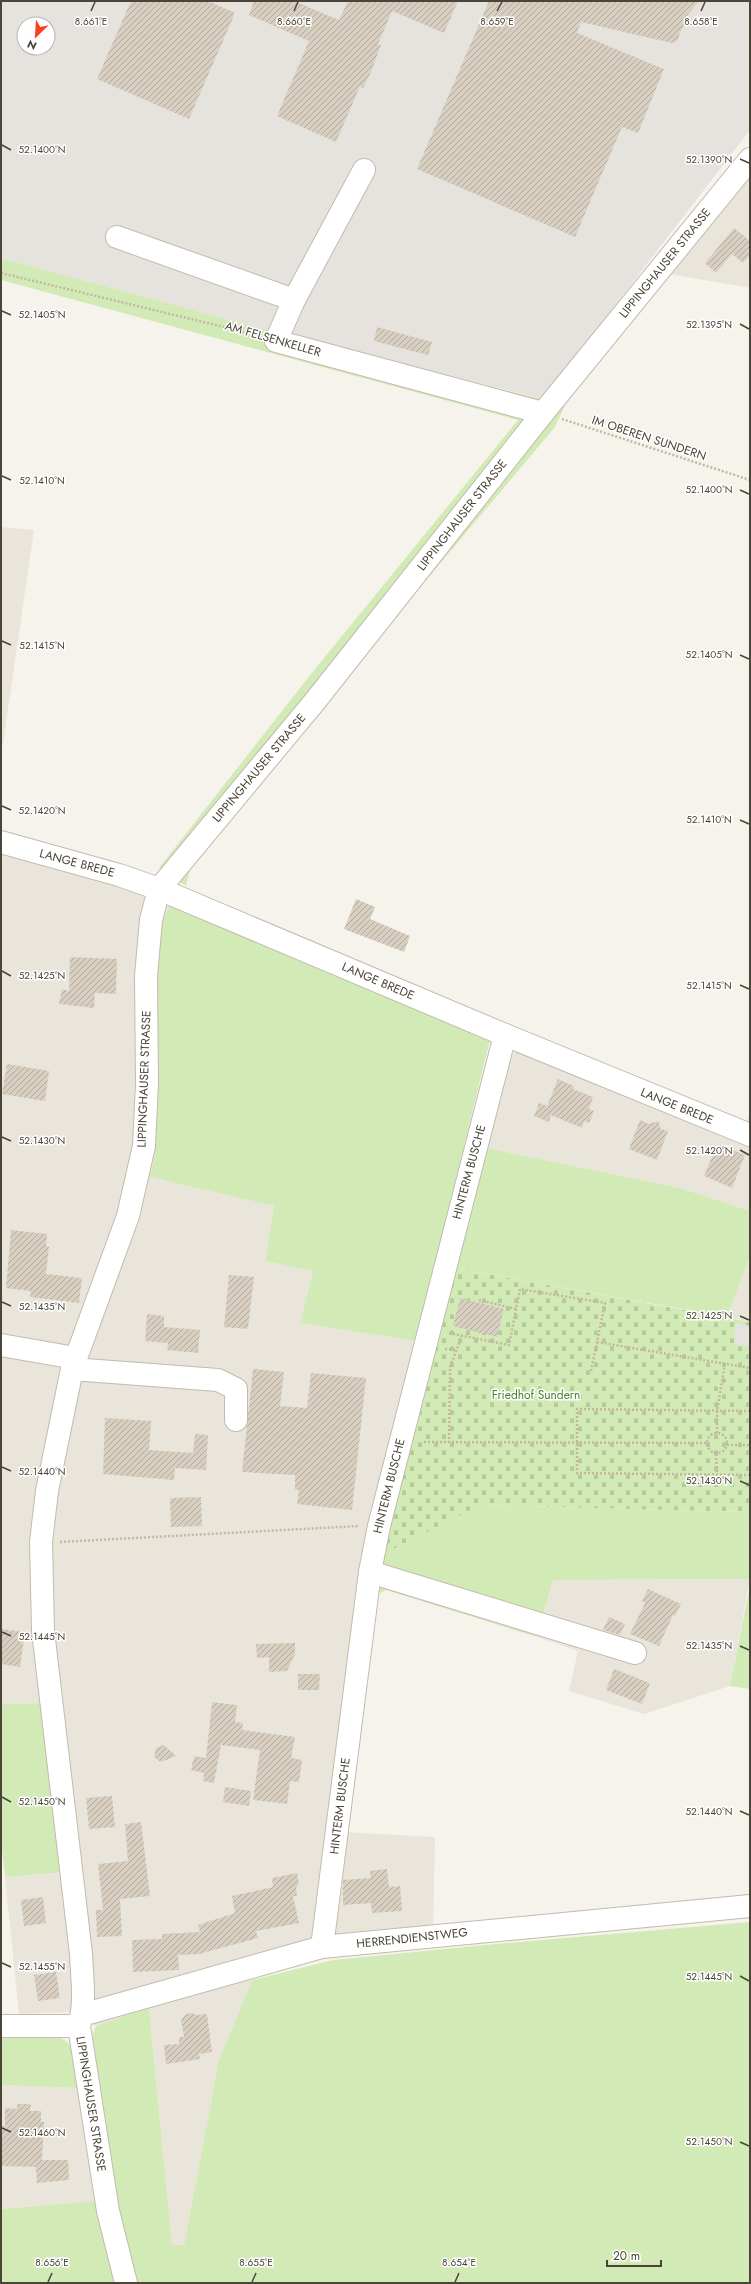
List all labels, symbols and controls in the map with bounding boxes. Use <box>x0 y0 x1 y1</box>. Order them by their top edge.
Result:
text: 8.661°E <box>75 14 107 29</box>
text: 8.660°E <box>277 14 311 29</box>
text: 8.659°E <box>480 14 514 29</box>
text: 8.658°E <box>684 14 718 29</box>
north arrow <box>16 16 56 56</box>
text: N <box>24 36 39 54</box>
text: 52.1400°N <box>18 142 66 157</box>
text: 52.1390°N <box>686 152 732 167</box>
street label: LIPPINGHAUSER STRASSE <box>615 204 715 322</box>
text: 52.1405°N <box>19 307 65 322</box>
street label: AM FELSENKELLER <box>223 317 323 361</box>
text: 52.1395°N <box>686 317 732 332</box>
street label: IM OBEREN SUNDERN <box>589 411 709 465</box>
street label: LIPPINGHAUSER STRASSE <box>413 455 511 575</box>
text: 52.1410°N <box>19 473 65 488</box>
text: 52.1400°N <box>685 482 733 497</box>
text: 52.1415°N <box>19 638 65 653</box>
text: 52.1405°N <box>686 647 732 662</box>
street label: LIPPINGHAUSER STRASSE <box>208 710 310 826</box>
text: 52.1420°N <box>19 803 65 818</box>
text: 52.1410°N <box>686 812 732 827</box>
street label: LANGE BREDE <box>37 844 117 882</box>
street label: LANGE BREDE <box>339 958 417 1004</box>
text: 52.1425°N <box>19 968 65 983</box>
text: 52.1415°N <box>686 978 732 993</box>
street label: LIPPINGHAUSER STRASSE <box>133 1010 155 1148</box>
street label: LANGE BREDE <box>638 1083 716 1129</box>
street label: HINTERM BUSCHE <box>448 1123 490 1221</box>
text: 52.1430°N <box>19 1133 65 1148</box>
text: 52.1420°N <box>686 1143 732 1158</box>
text: 52.1435°N <box>19 1299 65 1314</box>
text: 52.1425°N <box>686 1308 732 1323</box>
park label: Friedhof Sundern <box>492 1386 580 1404</box>
street label: HINTERM BUSCHE <box>369 1437 409 1535</box>
text: 52.1440°N <box>18 1464 66 1479</box>
text: 52.1430°N <box>686 1473 732 1488</box>
text: 52.1445°N <box>19 1629 65 1644</box>
text: 52.1435°N <box>686 1638 732 1653</box>
street label: HINTERM BUSCHE <box>325 1757 355 1855</box>
text: 52.1450°N <box>19 1794 65 1809</box>
text: 52.1440°N <box>685 1804 733 1819</box>
street label: HERRENDIENSTWEG <box>355 1923 469 1953</box>
text: 52.1455°N <box>19 1959 65 1974</box>
text: 52.1445°N <box>686 1969 732 1984</box>
street label: LIPPINGHAUSER STRASSE <box>71 2035 111 2173</box>
text: 52.1460°N <box>19 2125 65 2140</box>
text: 52.1450°N <box>686 2134 732 2149</box>
scale bar <box>607 2242 661 2268</box>
text: 20 m <box>613 2247 640 2265</box>
text: 8.656°E <box>35 2255 69 2270</box>
text: 8.655°E <box>239 2255 273 2270</box>
text: 8.654°E <box>442 2255 476 2270</box>

